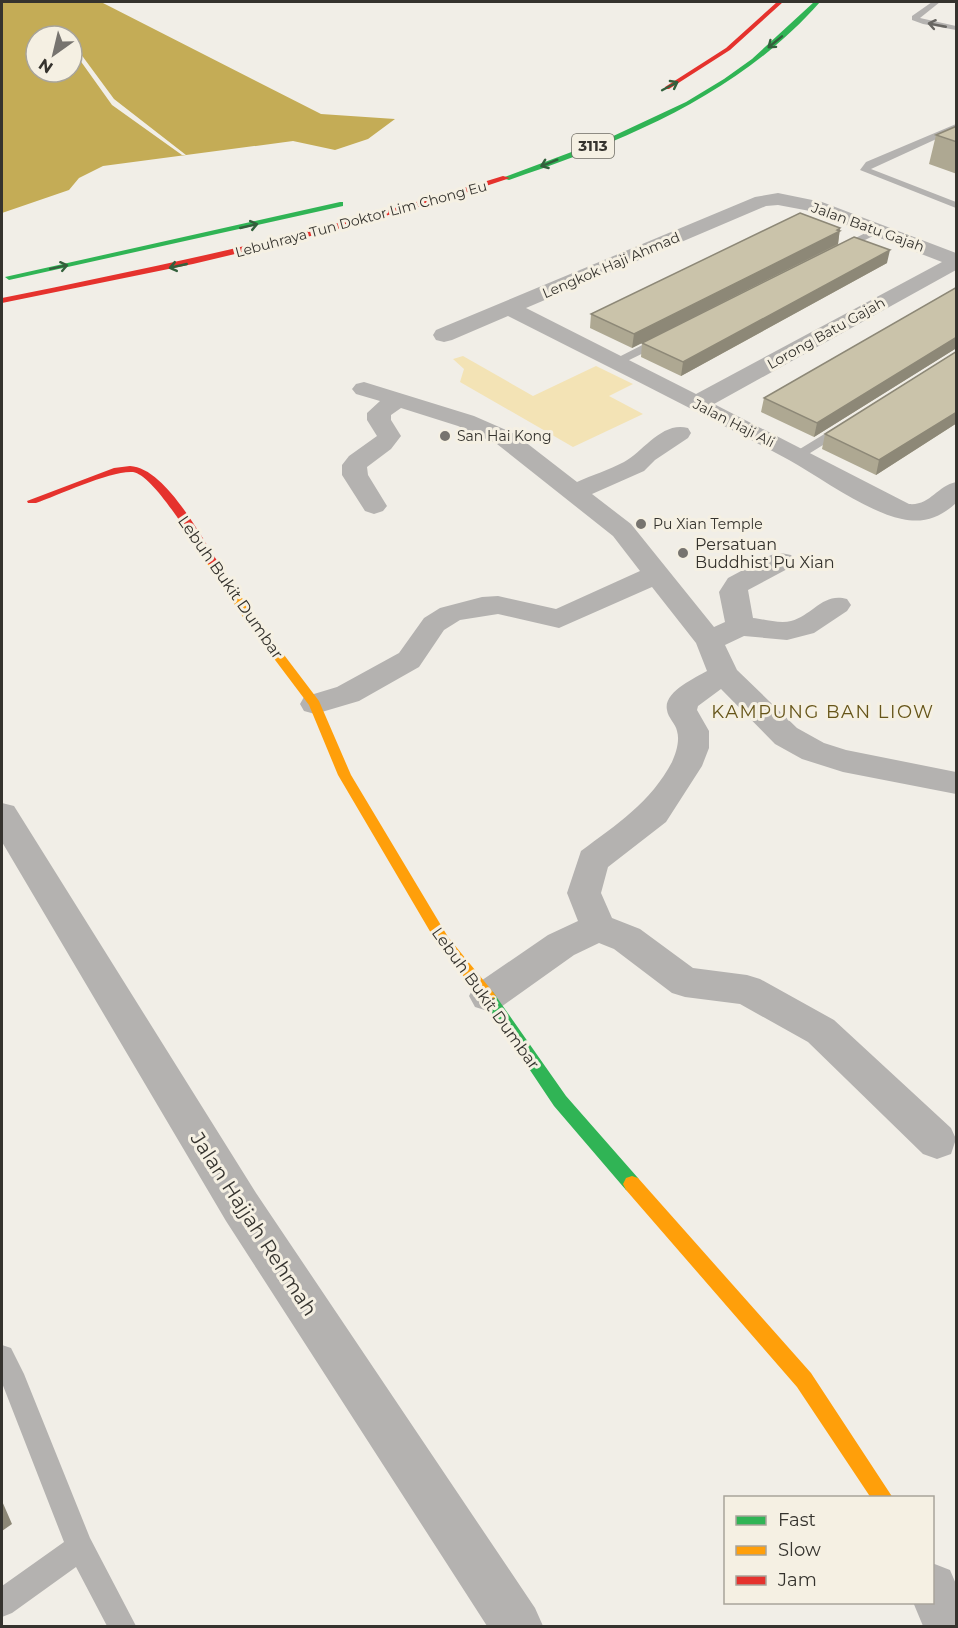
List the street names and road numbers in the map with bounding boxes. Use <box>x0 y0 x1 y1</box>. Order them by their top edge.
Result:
road number: 3113 <box>572 134 614 158</box>
street label: Lebuhraya Tun Doktor Lim Chong Eu <box>233 177 489 261</box>
street label: Jalan Batu Gajah <box>808 198 927 256</box>
street label: Lengkok Haji Ahmad <box>540 228 682 302</box>
street label: Lorong Batu Gajah <box>764 293 888 373</box>
street label: Jalan Haji Ali <box>689 394 778 451</box>
street label: Lebuh Bukit Dumbar <box>174 512 287 663</box>
street label: Lebuh Bukit Dumbar <box>428 924 543 1073</box>
street label: Jalan Hajjah Rehmah <box>185 1127 322 1320</box>

